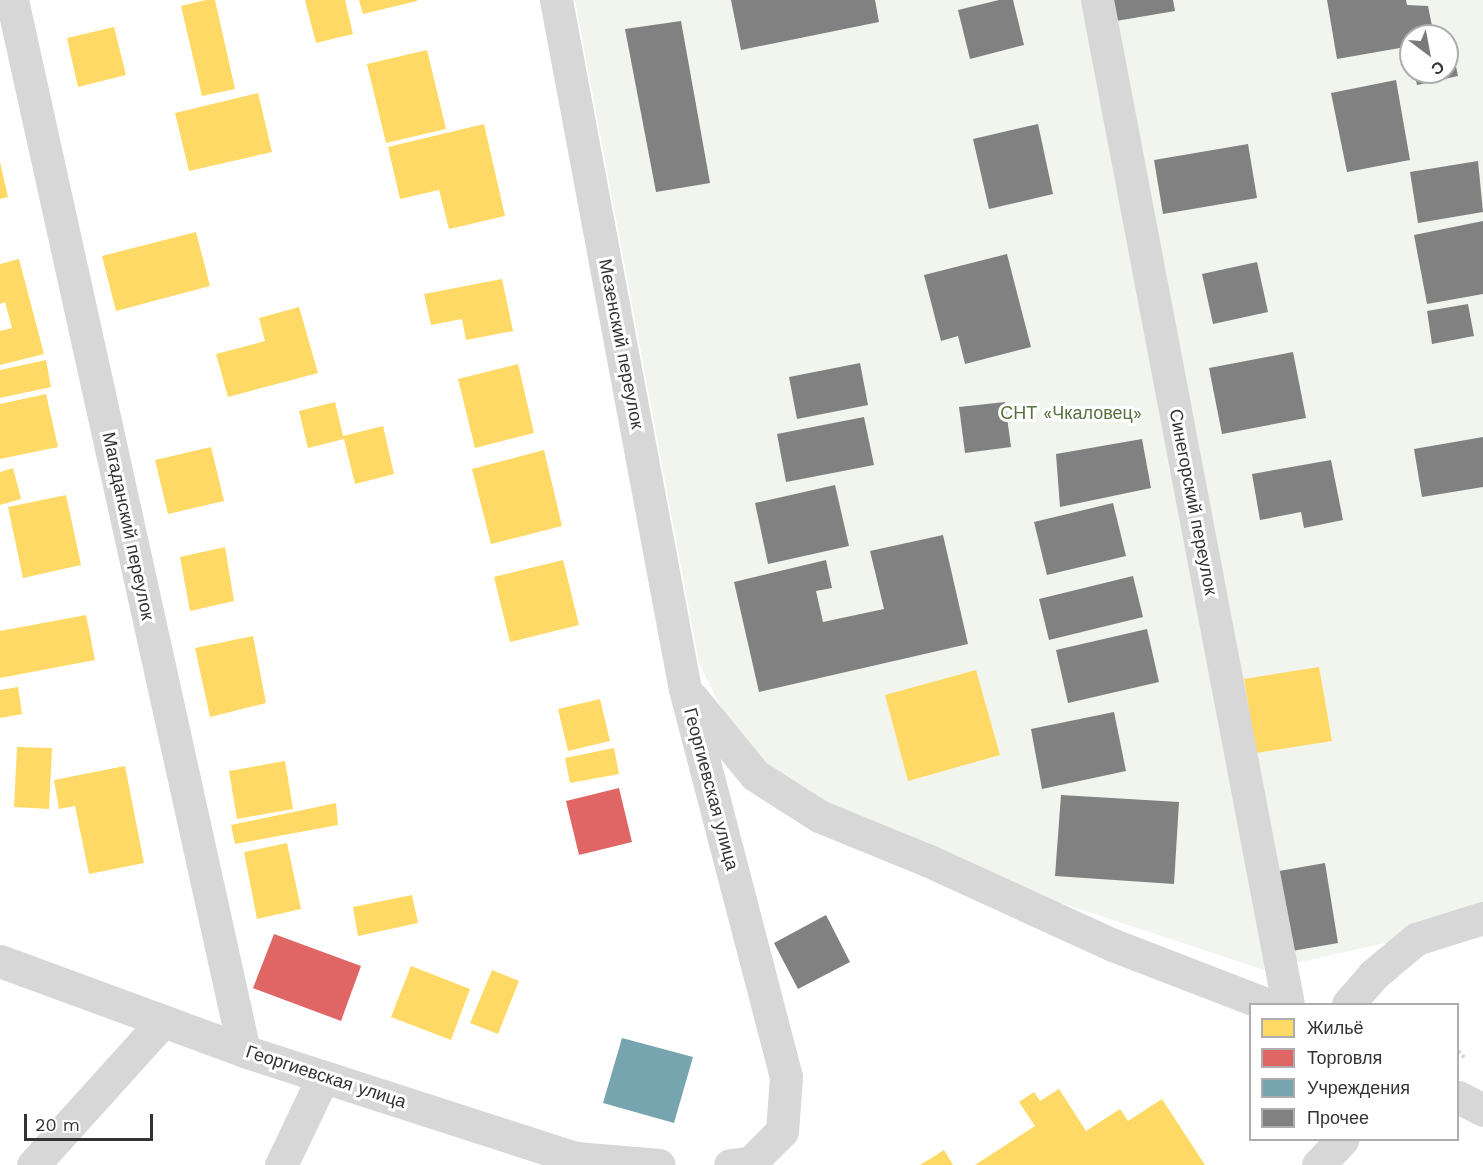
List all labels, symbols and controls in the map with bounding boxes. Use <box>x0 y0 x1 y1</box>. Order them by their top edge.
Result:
north arrow <box>1399 24 1459 84</box>
text: С <box>1428 57 1448 79</box>
street label: Мезенский переулок <box>594 257 648 431</box>
park label: СНТ «Чкаловец» <box>1000 402 1142 424</box>
street label: Синегорский переулок <box>1164 407 1222 597</box>
street label: Магаданский переулок <box>98 430 158 622</box>
street label: Георгиевская улица <box>679 705 743 873</box>
legend <box>1249 1003 1459 1141</box>
text: Жильё <box>1307 1017 1364 1038</box>
street label: Георгиевская улица <box>243 1041 409 1113</box>
text: Торговля <box>1307 1047 1382 1068</box>
text: Учреждения <box>1307 1077 1410 1098</box>
scale bar <box>27 1102 156 1140</box>
text: Прочее <box>1307 1107 1369 1128</box>
text: 20 m <box>35 1114 80 1135</box>

